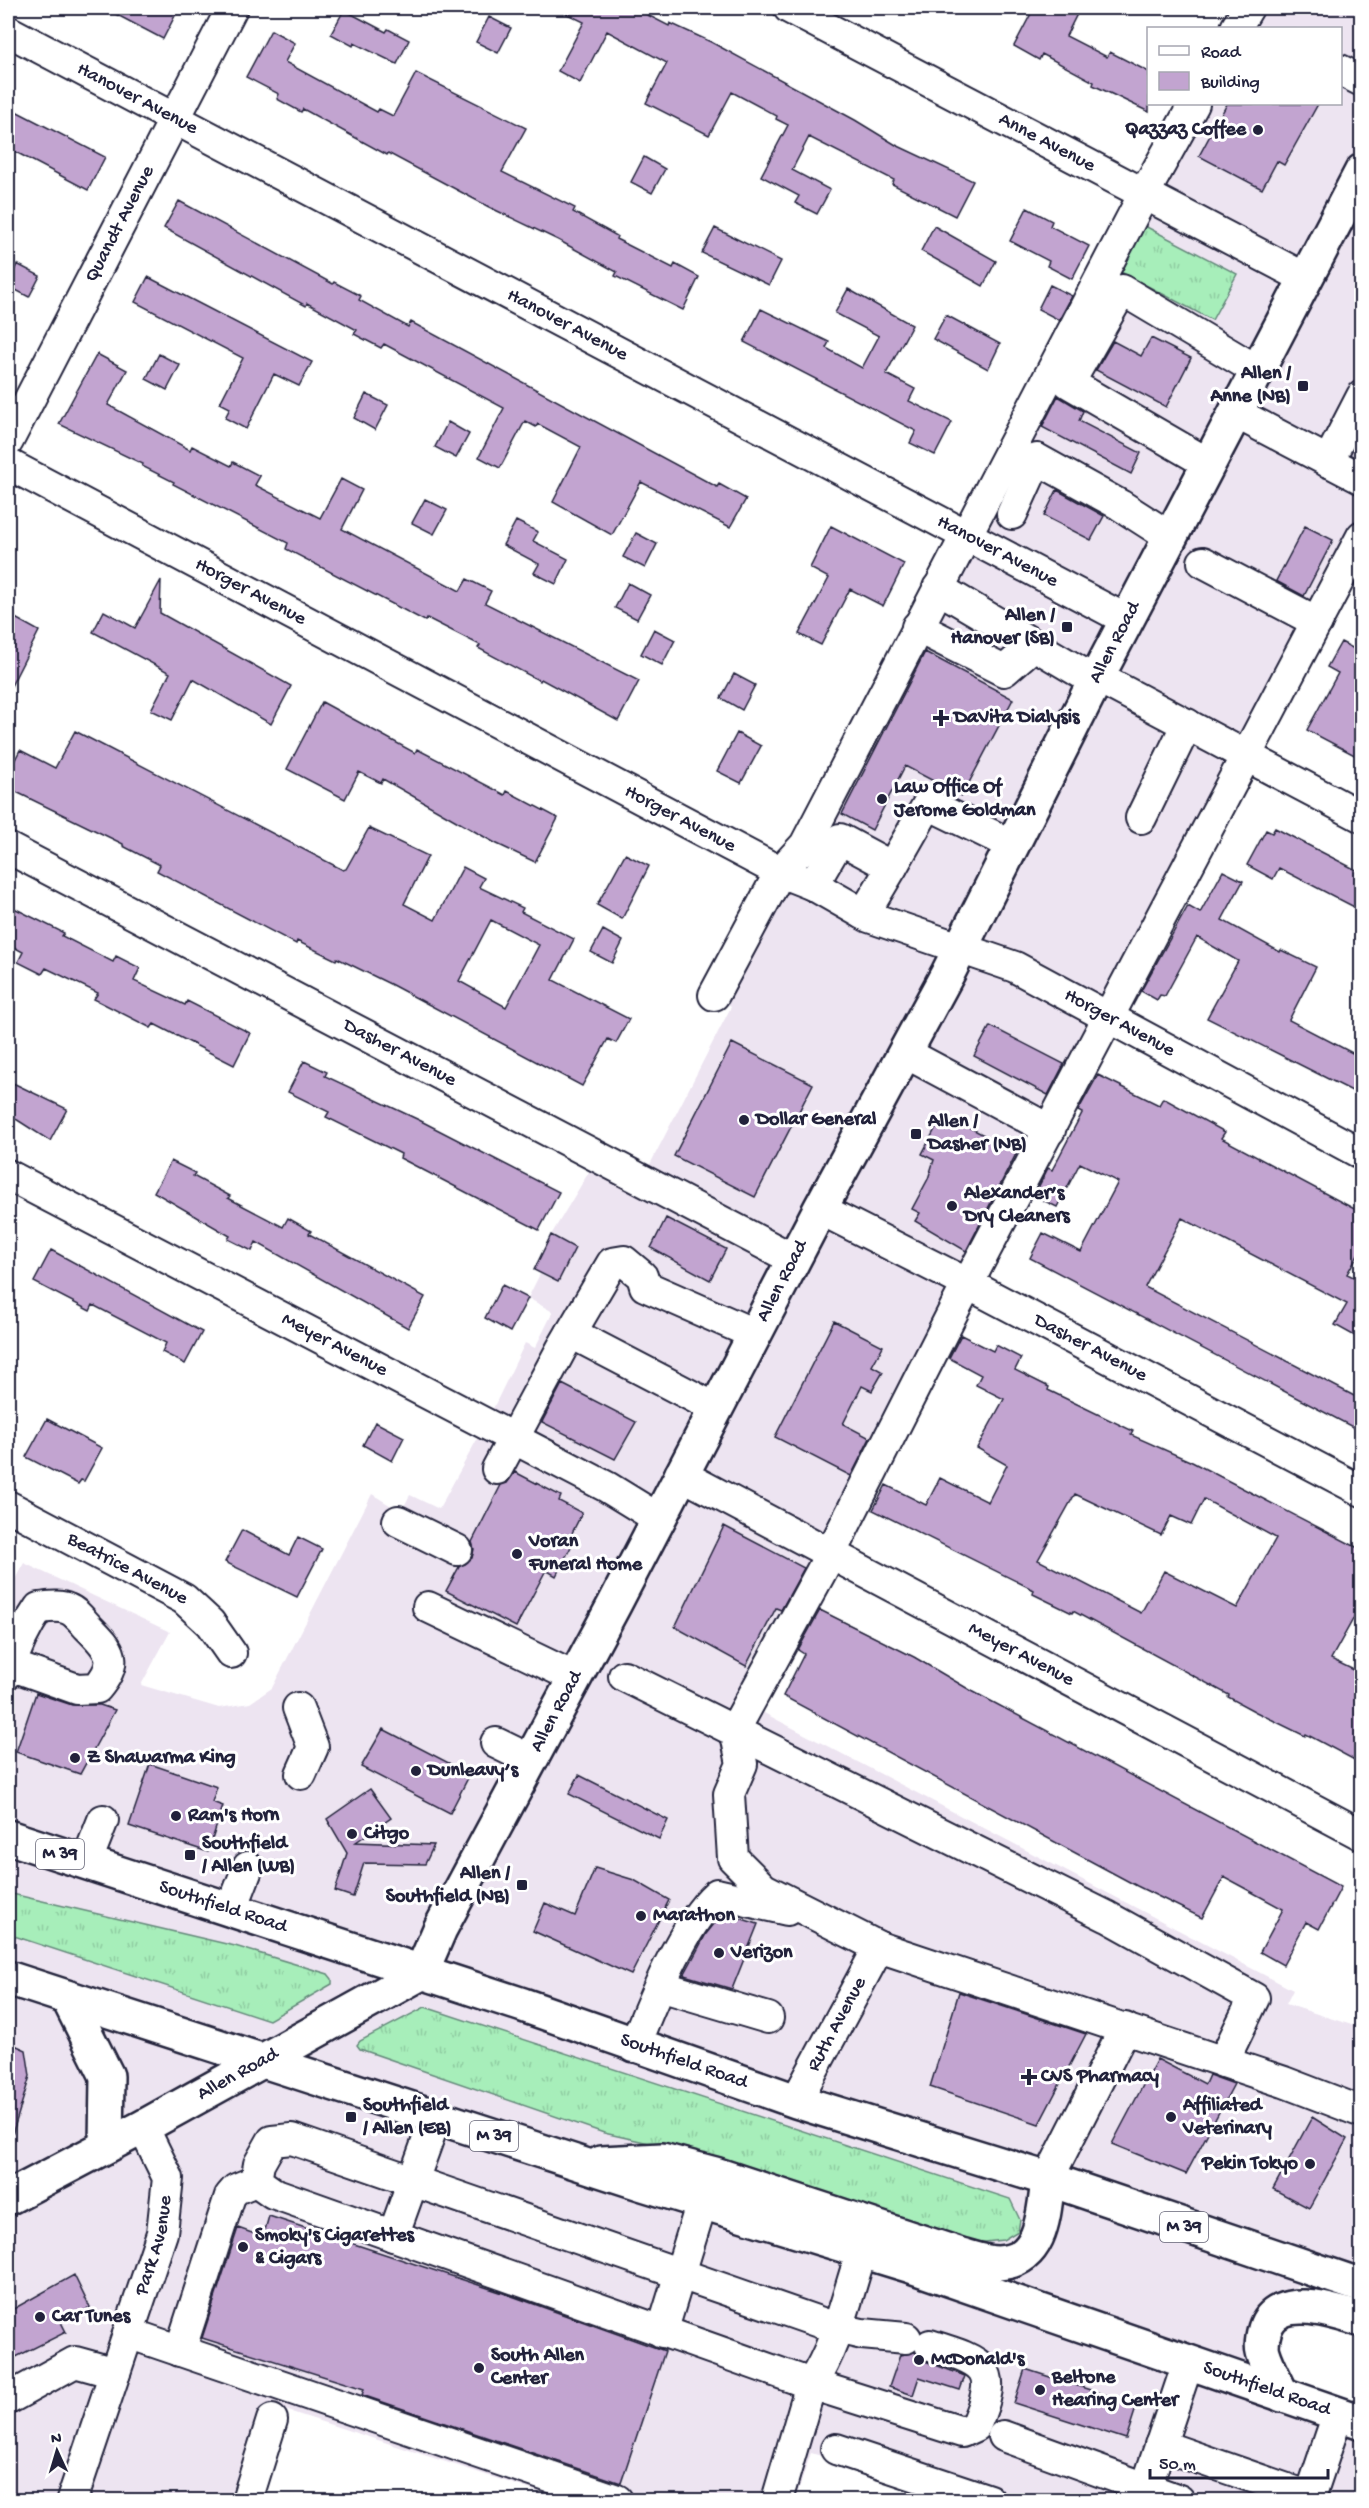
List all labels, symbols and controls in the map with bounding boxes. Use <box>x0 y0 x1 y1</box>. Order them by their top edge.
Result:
legend <box>1147 27 1342 105</box>
text: Road <box>1201 43 1242 64</box>
street label: Hanover Avenue <box>73 58 202 141</box>
text: Building <box>1200 73 1260 94</box>
street label: Anne Avenue <box>995 108 1100 178</box>
place label: Qazzaz Coffee <box>1125 119 1247 142</box>
marker: Qazzaz Coffee <box>1251 123 1265 137</box>
street label: Quandt Avenue <box>80 161 160 287</box>
street label: Hanover Avenue <box>503 284 632 367</box>
place label: Allen / Anne (NB) <box>1210 363 1291 409</box>
marker: Allen / Anne (NB) <box>1296 379 1310 393</box>
street label: Hanover Avenue <box>933 510 1062 593</box>
street label: Horger Avenue <box>191 553 310 631</box>
street label: Allen Road <box>1084 596 1147 687</box>
place label: Allen / Hanover (SB) <box>951 605 1055 651</box>
marker: Allen / Hanover (SB) <box>1060 620 1074 634</box>
place label: DaVita Dialysis <box>952 707 1081 730</box>
marker: DaVita Dialysis <box>932 709 950 727</box>
place label: Law Office Of Jerome Goldman <box>893 776 1036 823</box>
street label: Horger Avenue <box>620 780 740 858</box>
marker: Law Office Of Jerome Goldman <box>875 792 889 806</box>
street label: Horger Avenue <box>1060 984 1179 1063</box>
street label: Dasher Avenue <box>337 1013 461 1092</box>
place label: Dollar General <box>754 1109 877 1132</box>
place label: Allen / Dasher (NB) <box>926 1111 1027 1157</box>
marker: Dollar General <box>737 1113 751 1127</box>
marker: Allen / Dasher (NB) <box>909 1127 923 1141</box>
place label: Alexander’s Dry Cleaners <box>962 1183 1071 1229</box>
marker: Alexander’s Dry Cleaners <box>945 1199 959 1213</box>
street label: Allen Road <box>752 1234 814 1326</box>
street label: Meyer Avenue <box>277 1308 392 1382</box>
street label: Dasher Avenue <box>1028 1308 1151 1388</box>
street label: Beatrice Avenue <box>62 1527 192 1611</box>
place label: Voran Funeral Home <box>528 1531 643 1577</box>
marker: Voran Funeral Home <box>510 1547 524 1561</box>
street label: Meyer Avenue <box>964 1617 1079 1692</box>
street label: Allen Road <box>526 1665 589 1756</box>
place label: Z Shawarma King <box>87 1747 236 1770</box>
marker: Z Shawarma King <box>68 1751 82 1765</box>
place label: Dunleavy’s <box>426 1760 520 1783</box>
marker: Dunleavy’s <box>409 1764 423 1778</box>
place label: Ram's Horn <box>187 1805 280 1828</box>
marker: Ram's Horn <box>169 1809 183 1823</box>
place label: Citgo <box>363 1823 410 1846</box>
marker: Citgo <box>345 1827 359 1841</box>
place label: Southfield / Allen (WB) <box>201 1832 295 1879</box>
road number: M 39 <box>36 1839 84 1869</box>
marker: Southfield / Allen (WB) <box>183 1848 197 1862</box>
place label: Allen / Southfield (NB) <box>386 1863 510 1909</box>
street label: Southfield Road <box>156 1875 292 1939</box>
marker: Allen / Southfield (NB) <box>515 1878 529 1892</box>
place label: Marathon <box>653 1905 735 1928</box>
marker: Marathon <box>634 1909 648 1923</box>
place label: Verizon <box>730 1942 793 1965</box>
marker: Verizon <box>712 1946 726 1960</box>
street label: Ruth Avenue <box>803 1973 872 2076</box>
street label: Southfield Road <box>617 2029 753 2095</box>
street label: Allen Road <box>193 2042 284 2106</box>
place label: CVS Pharmacy <box>1040 2066 1159 2089</box>
marker: CVS Pharmacy <box>1022 2070 1036 2084</box>
place label: Southfield / Allen (EB) <box>362 2094 452 2141</box>
place label: Affiliated Veterinary <box>1182 2094 1272 2141</box>
marker: Southfield / Allen (EB) <box>344 2110 358 2124</box>
marker: Affiliated Veterinary <box>1164 2110 1178 2124</box>
road number: M 39 <box>470 2121 518 2151</box>
place label: Pekin Tokyo <box>1201 2153 1299 2176</box>
marker: Pekin Tokyo <box>1303 2157 1317 2171</box>
street label: Park Avenue <box>130 2194 178 2300</box>
road number: M 39 <box>1160 2212 1208 2242</box>
place label: Smoky's Cigarettes & Cigars <box>255 2225 416 2271</box>
marker: Smoky's Cigarettes & Cigars <box>236 2240 250 2254</box>
place label: Car Tunes <box>51 2306 132 2329</box>
marker: Car Tunes <box>33 2310 47 2324</box>
place label: South Allen Center <box>490 2345 585 2391</box>
place label: McDonald's <box>931 2349 1026 2372</box>
marker: McDonald's <box>912 2353 926 2367</box>
street label: Southfield Road <box>1200 2356 1335 2422</box>
marker: South Allen Center <box>472 2361 486 2375</box>
place label: Beltone Hearing Center <box>1051 2367 1180 2413</box>
marker: Beltone Hearing Center <box>1033 2383 1047 2397</box>
north arrow <box>27 2421 87 2481</box>
text: N <box>50 2430 63 2449</box>
scale bar <box>1150 2442 1328 2480</box>
text: 50 m <box>1159 2455 1196 2476</box>

